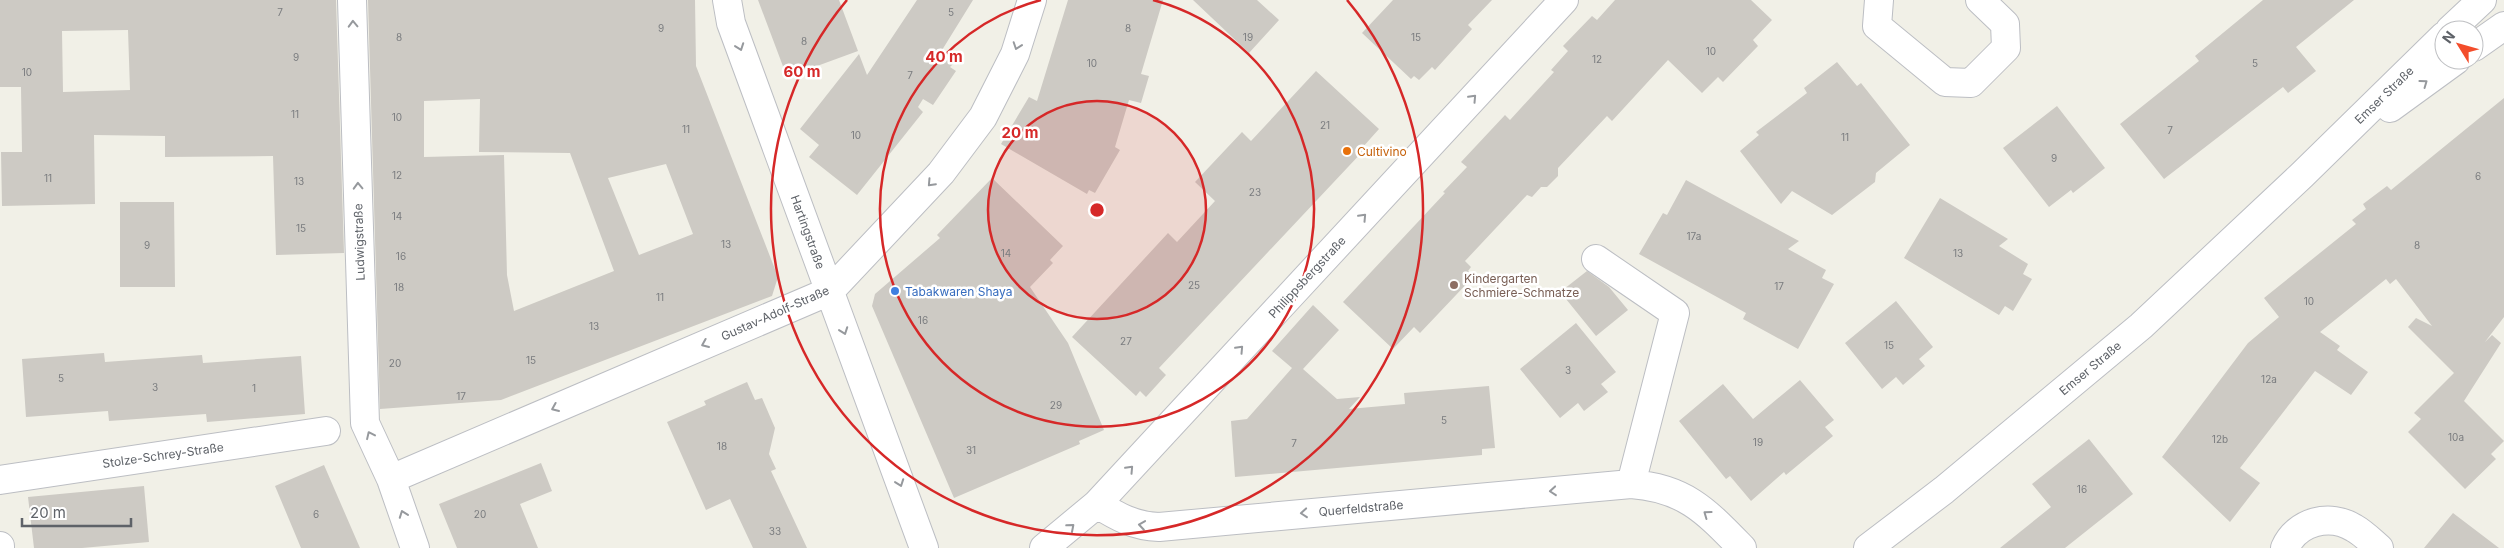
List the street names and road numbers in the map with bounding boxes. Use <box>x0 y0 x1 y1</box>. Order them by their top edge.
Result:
street label: Emser Straße <box>2351 63 2417 127</box>
street label: Hartingstraße <box>788 193 828 271</box>
street label: Ludwigstraße <box>350 203 368 281</box>
street label: Philippsbergstraße <box>1265 233 1349 321</box>
street label: Gustav-Adolf-Straße <box>719 282 831 344</box>
street label: Emser Straße <box>2056 338 2124 398</box>
street label: Stolze-Schrey-Straße <box>101 439 225 471</box>
street label: Querfeldstraße <box>1318 497 1404 519</box>

